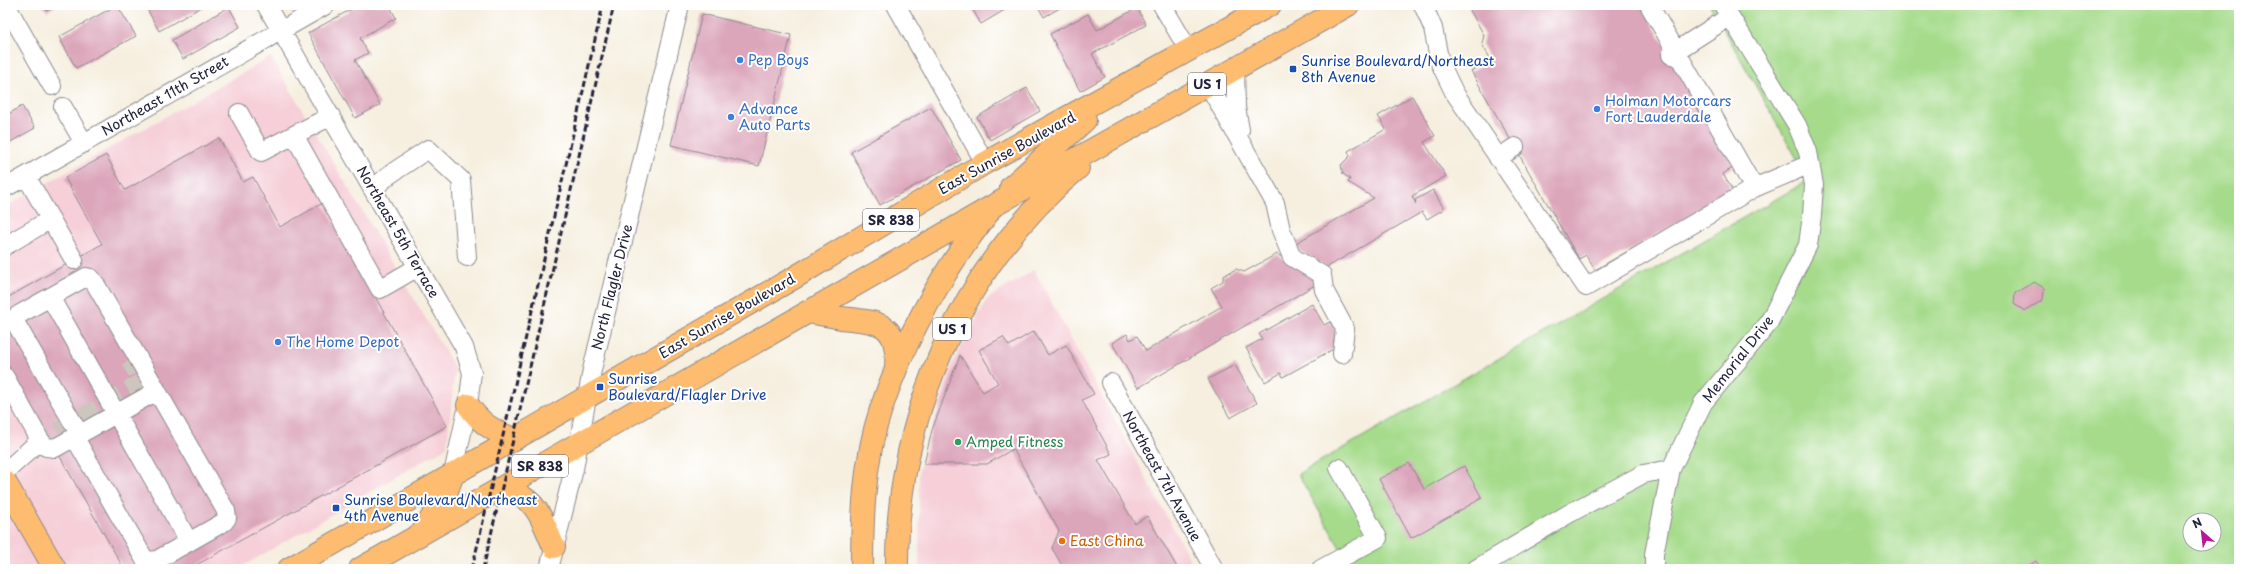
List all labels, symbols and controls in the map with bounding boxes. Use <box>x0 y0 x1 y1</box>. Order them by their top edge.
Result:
place label: Pep Boys <box>748 49 809 70</box>
street label: Northeast 11th Street <box>97 50 232 141</box>
place label: Sunrise Boulevard/Northeast 8th Avenue <box>1301 50 1495 87</box>
marker: Pep Boys <box>735 55 745 65</box>
marker: Sunrise Boulevard/Northeast 8th Avenue <box>1288 64 1298 74</box>
road number: US 1 <box>1188 73 1226 95</box>
place label: Holman Motorcars Fort Lauderdale <box>1605 90 1731 127</box>
place label: Advance Auto Parts <box>739 98 811 135</box>
marker: Holman Motorcars Fort Lauderdale <box>1592 104 1602 114</box>
street label: East Sunrise Boulevard <box>934 106 1080 199</box>
marker: Advance Auto Parts <box>726 112 736 122</box>
street label: Northeast 5th Terrace <box>352 162 445 302</box>
road number: SR 838 <box>863 209 919 231</box>
street label: North Flagler Drive <box>586 222 637 352</box>
street label: East Sunrise Boulevard <box>655 268 799 363</box>
street label: Memorial Drive <box>1697 311 1778 407</box>
road number: US 1 <box>933 318 971 340</box>
place label: The Home Depot <box>286 331 400 352</box>
marker: The Home Depot <box>273 337 283 347</box>
place label: Sunrise Boulevard/Flagler Drive <box>608 368 766 405</box>
marker: Sunrise Boulevard/Flagler Drive <box>595 382 605 392</box>
street label: Northeast 7th Avenue <box>1118 407 1207 545</box>
place label: Amped Fitness <box>966 431 1064 452</box>
marker: Amped Fitness <box>953 437 963 447</box>
road number: SR 838 <box>512 455 568 477</box>
place label: Sunrise Boulevard/Northeast 4th Avenue <box>344 489 538 526</box>
marker: Sunrise Boulevard/Northeast 4th Avenue <box>331 503 341 513</box>
north arrow <box>2182 512 2222 552</box>
text: N <box>2189 513 2205 532</box>
place label: East China <box>1070 530 1144 551</box>
marker: East China <box>1057 536 1067 546</box>

